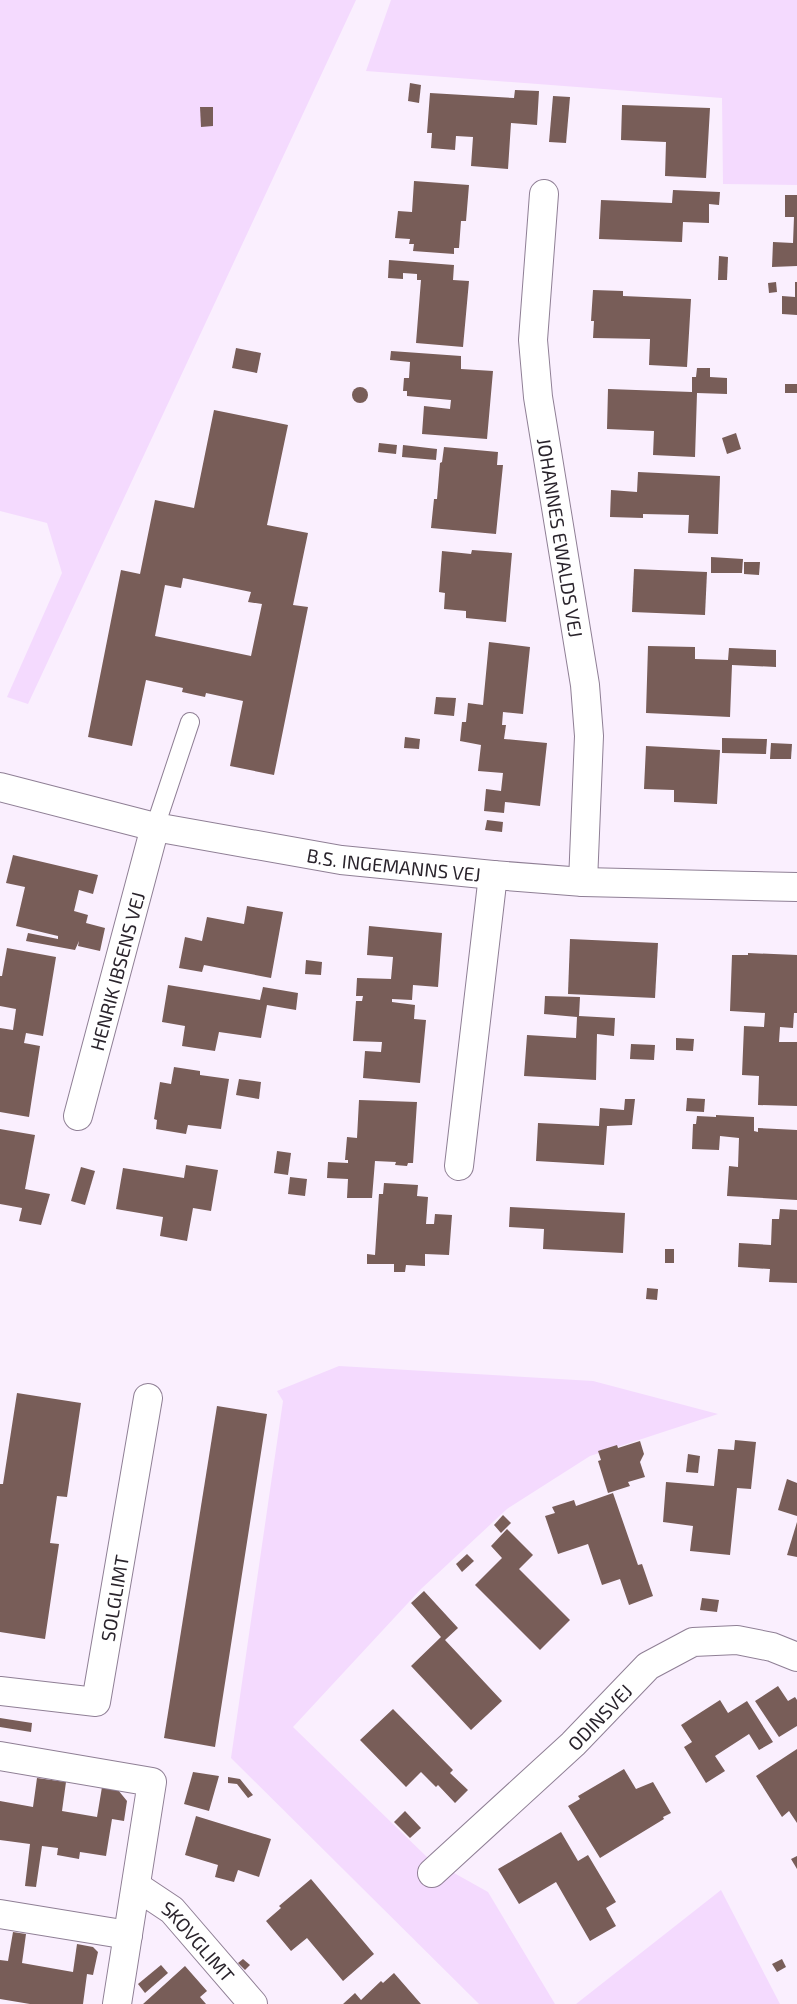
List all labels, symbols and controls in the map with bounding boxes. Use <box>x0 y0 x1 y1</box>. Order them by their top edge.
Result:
street label: JOHANNES EWALDS VEJ <box>533 436 589 639</box>
street label: B.S. INGEMANNS VEJ <box>305 843 482 885</box>
street label: HENRIK IBSENS VEJ <box>84 889 149 1053</box>
street label: SOLGLIMT <box>95 1553 132 1643</box>
street label: ODINSVEJ <box>562 1679 636 1755</box>
street label: SKOVGLIMT <box>158 1895 240 1986</box>

